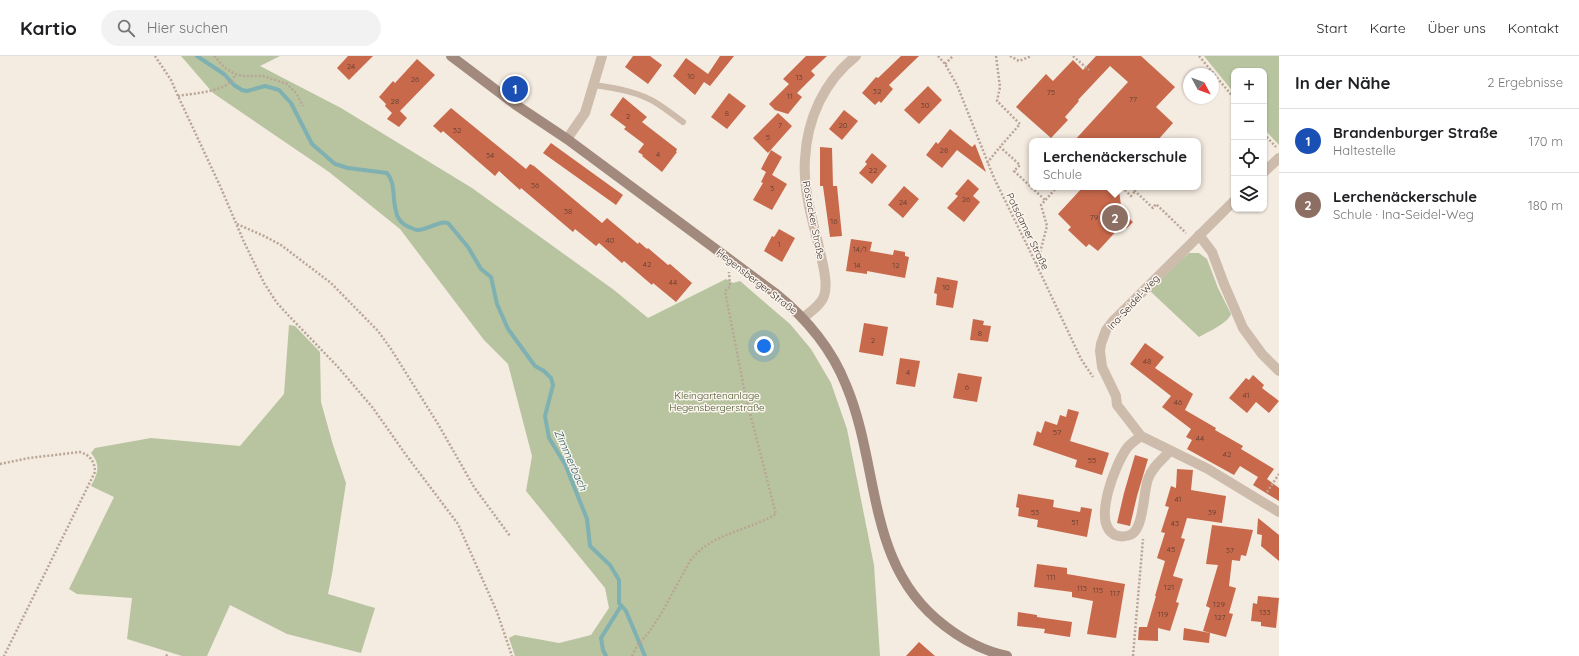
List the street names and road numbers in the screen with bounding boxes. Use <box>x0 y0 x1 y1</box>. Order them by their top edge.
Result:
street label: Rostocker Straße <box>800 180 828 261</box>
street label: Potsdamer Straße <box>1003 191 1052 272</box>
street label: Hegensberger Straße <box>714 246 800 317</box>
street label: Ina-Seidel-Weg <box>1104 272 1162 333</box>

